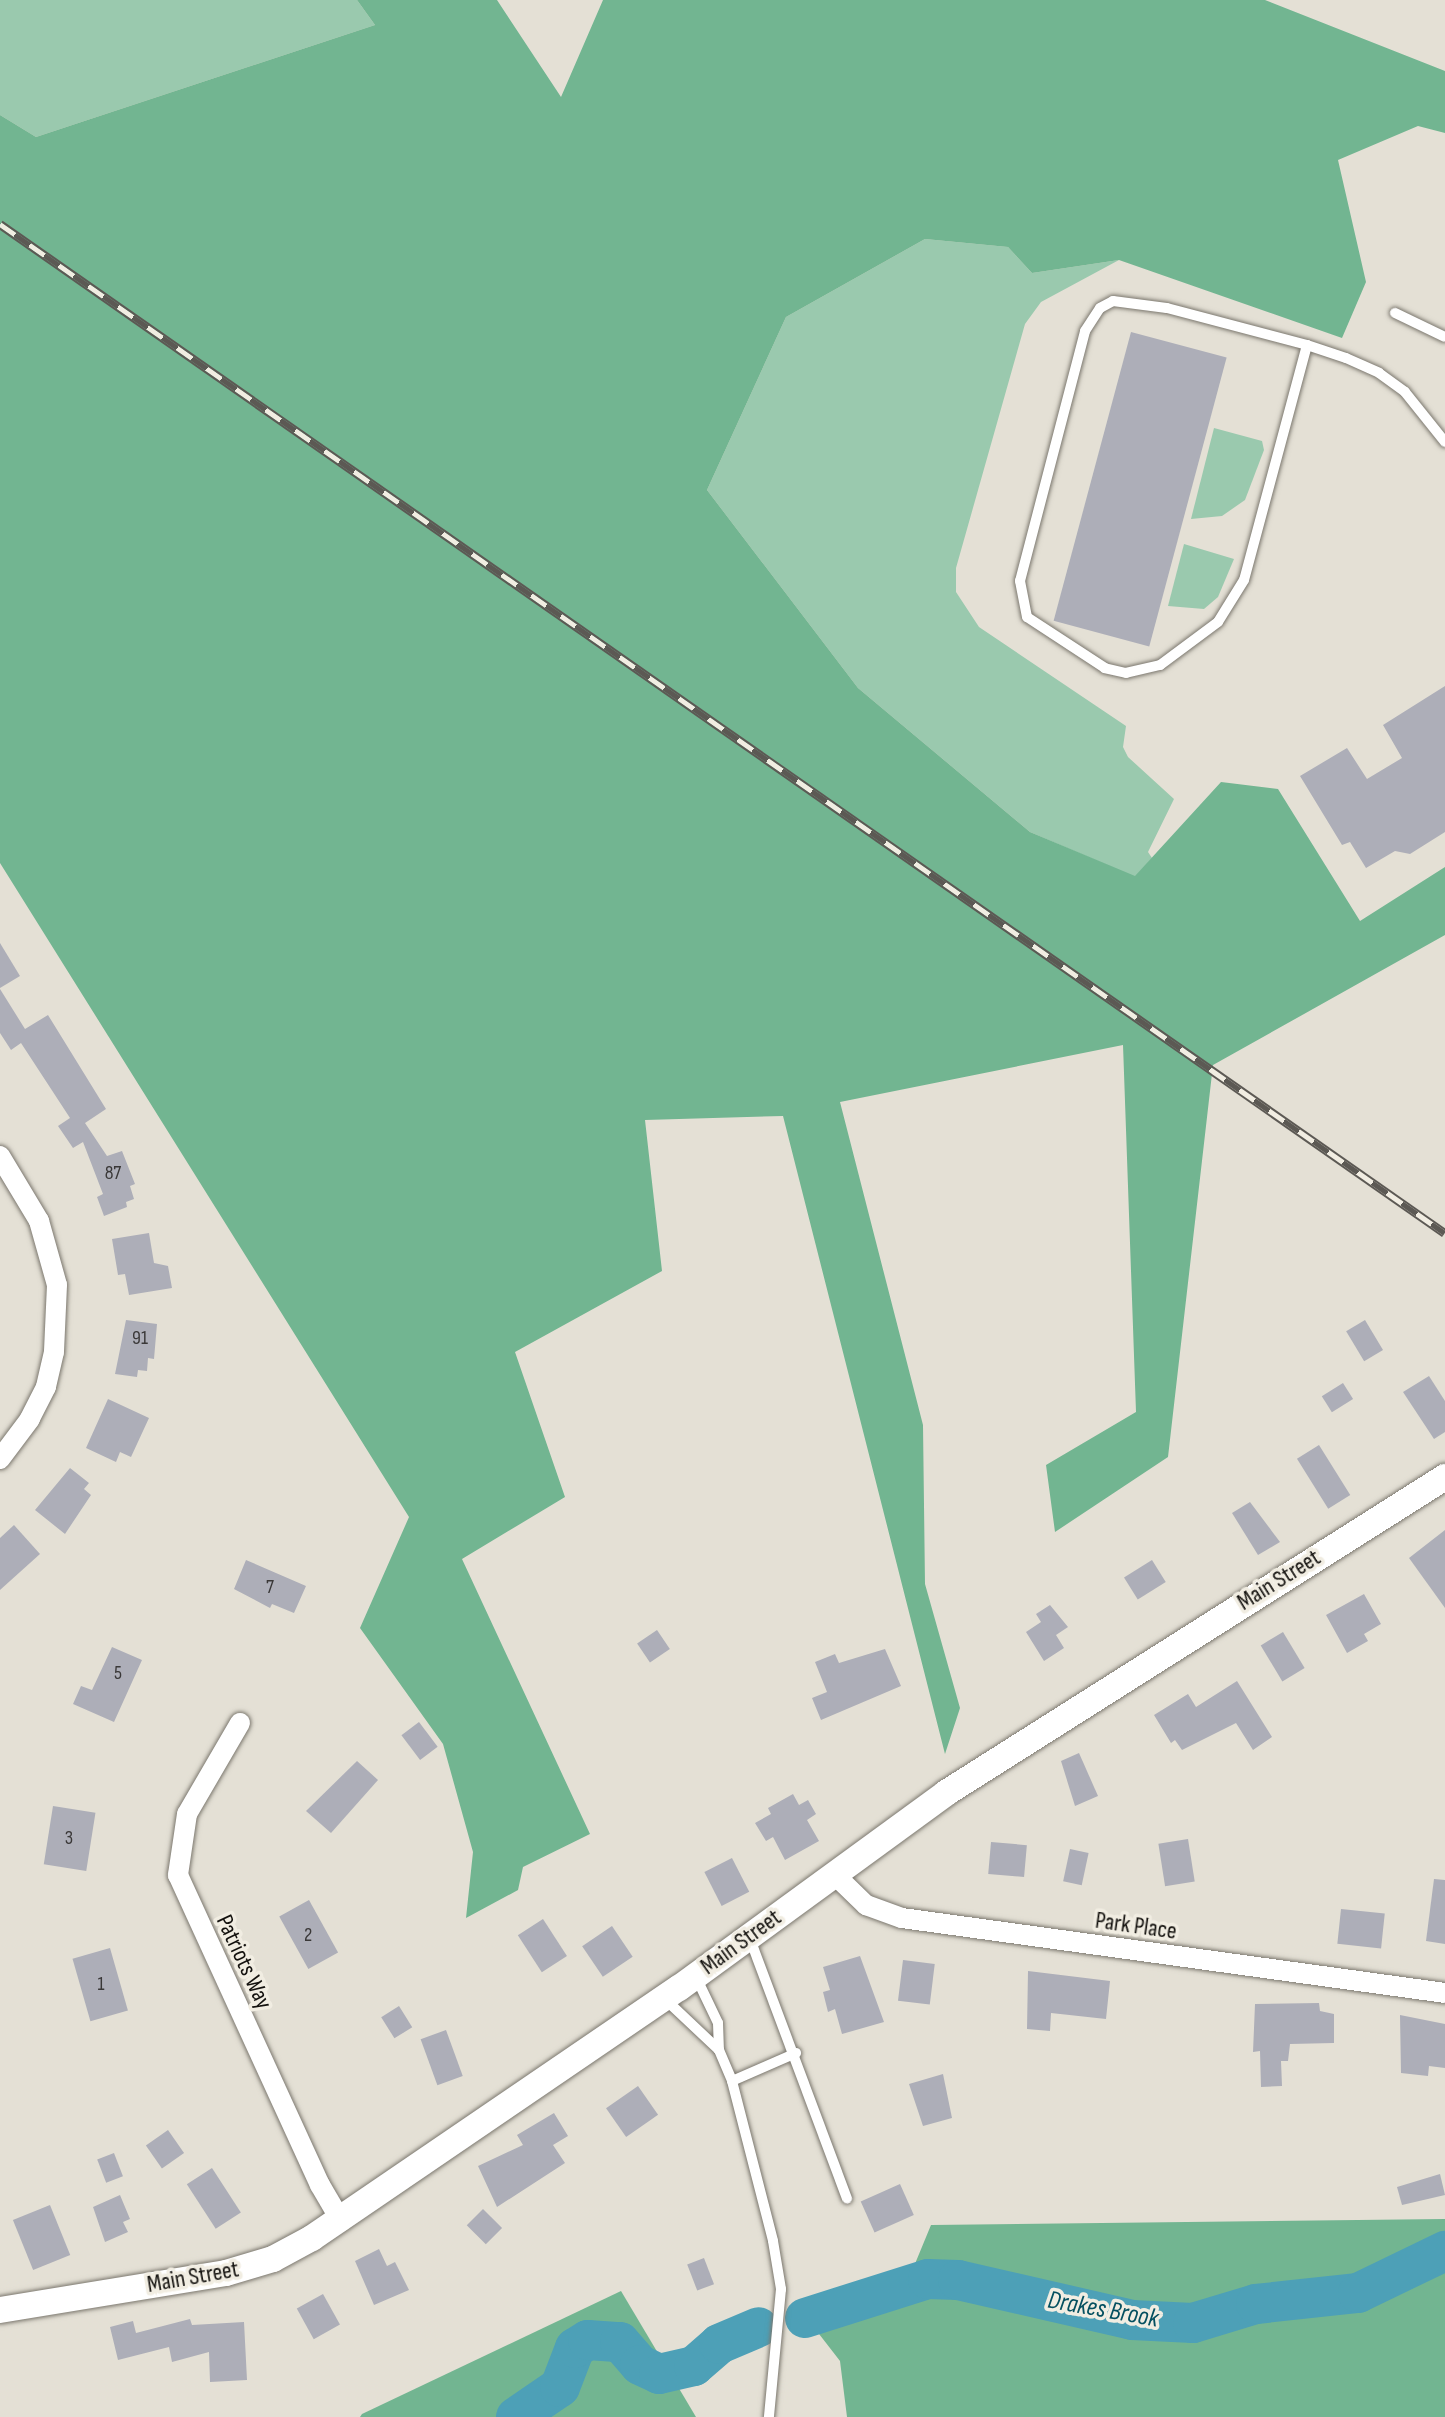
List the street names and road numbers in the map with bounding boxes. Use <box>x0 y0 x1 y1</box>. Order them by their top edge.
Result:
street label: Main Street <box>1232 1543 1326 1617</box>
street label: Main Street <box>695 1903 787 1981</box>
street label: Park Place <box>1093 1906 1179 1946</box>
street label: Patriots Way <box>210 1910 278 2014</box>
street label: Main Street <box>145 2255 241 2299</box>

